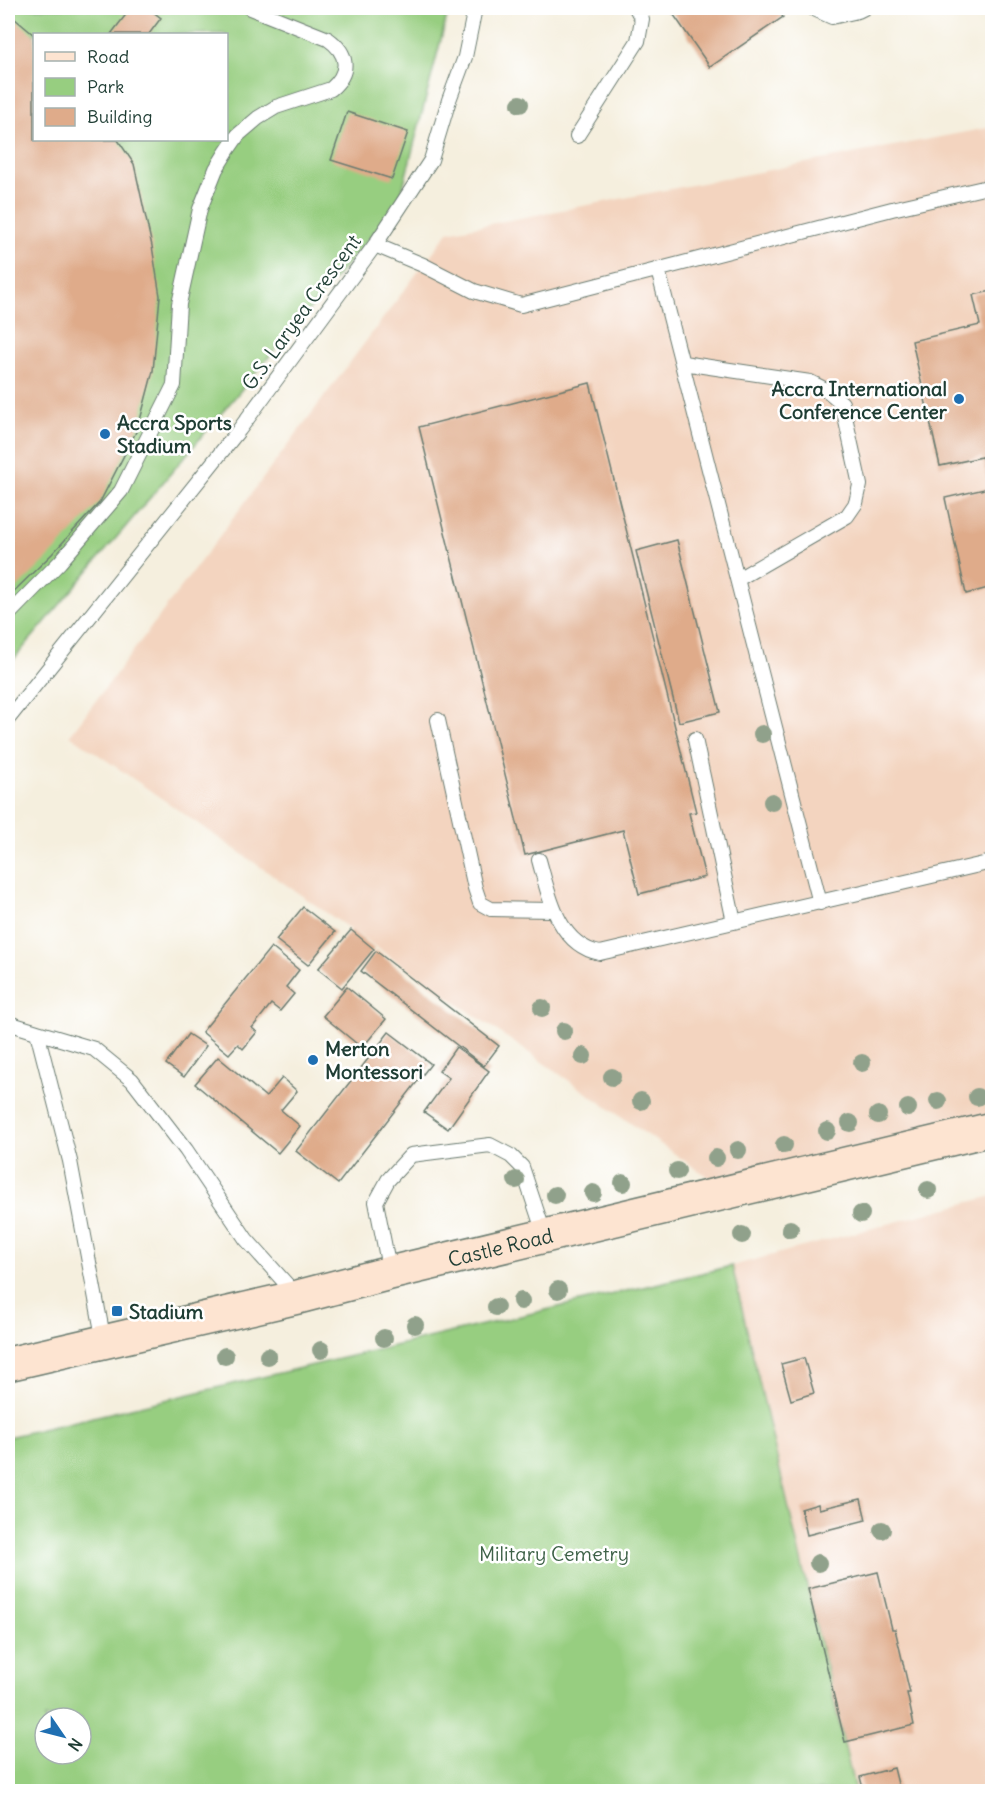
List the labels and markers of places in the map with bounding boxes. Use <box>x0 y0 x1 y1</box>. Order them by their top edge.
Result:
place label: Accra International Conference Center <box>771 376 948 424</box>
marker: Accra International Conference Center <box>952 392 966 406</box>
place label: Accra Sports Stadium <box>117 410 232 458</box>
marker: Accra Sports Stadium <box>98 427 112 441</box>
place label: Merton Montessori <box>325 1036 423 1084</box>
marker: Merton Montessori <box>306 1053 320 1067</box>
place label: Stadium <box>129 1299 204 1324</box>
marker: Stadium <box>110 1304 124 1318</box>

